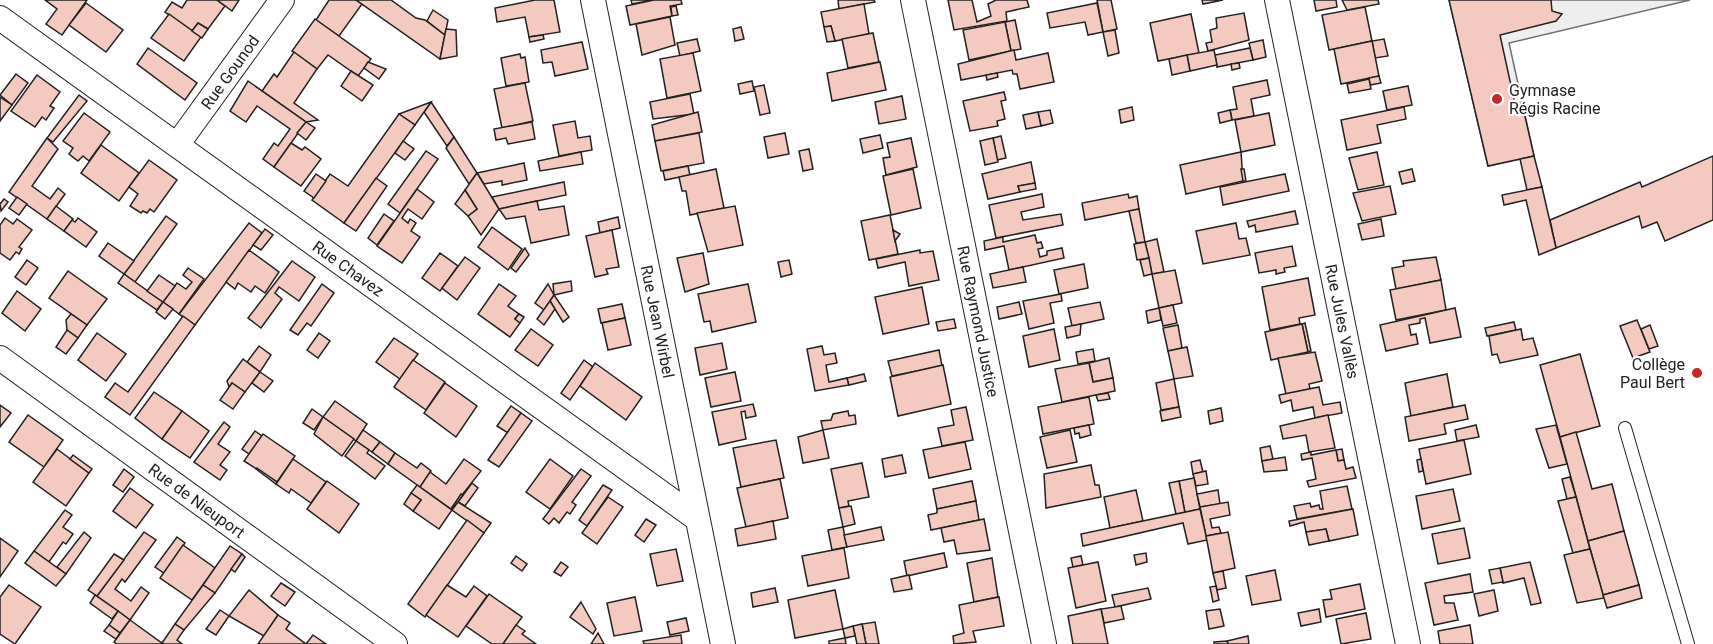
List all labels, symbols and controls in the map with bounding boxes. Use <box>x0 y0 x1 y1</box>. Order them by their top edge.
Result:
street label: Rue Gounod <box>197 32 263 113</box>
place label: Gymnase Régis Racine <box>1509 81 1601 118</box>
marker: Gymnase Régis Racine <box>1490 92 1504 106</box>
street label: Rue Chavez <box>309 237 387 301</box>
street label: Rue Raymond Justice <box>953 244 1003 399</box>
street label: Rue Jean Wirbel <box>637 263 678 380</box>
street label: Rue Jules Vallès <box>1321 263 1363 380</box>
place label: Collège Paul Bert <box>1620 355 1685 392</box>
marker: Collège Paul Bert <box>1690 366 1704 380</box>
street label: Rue de Nieuport <box>145 460 248 542</box>

